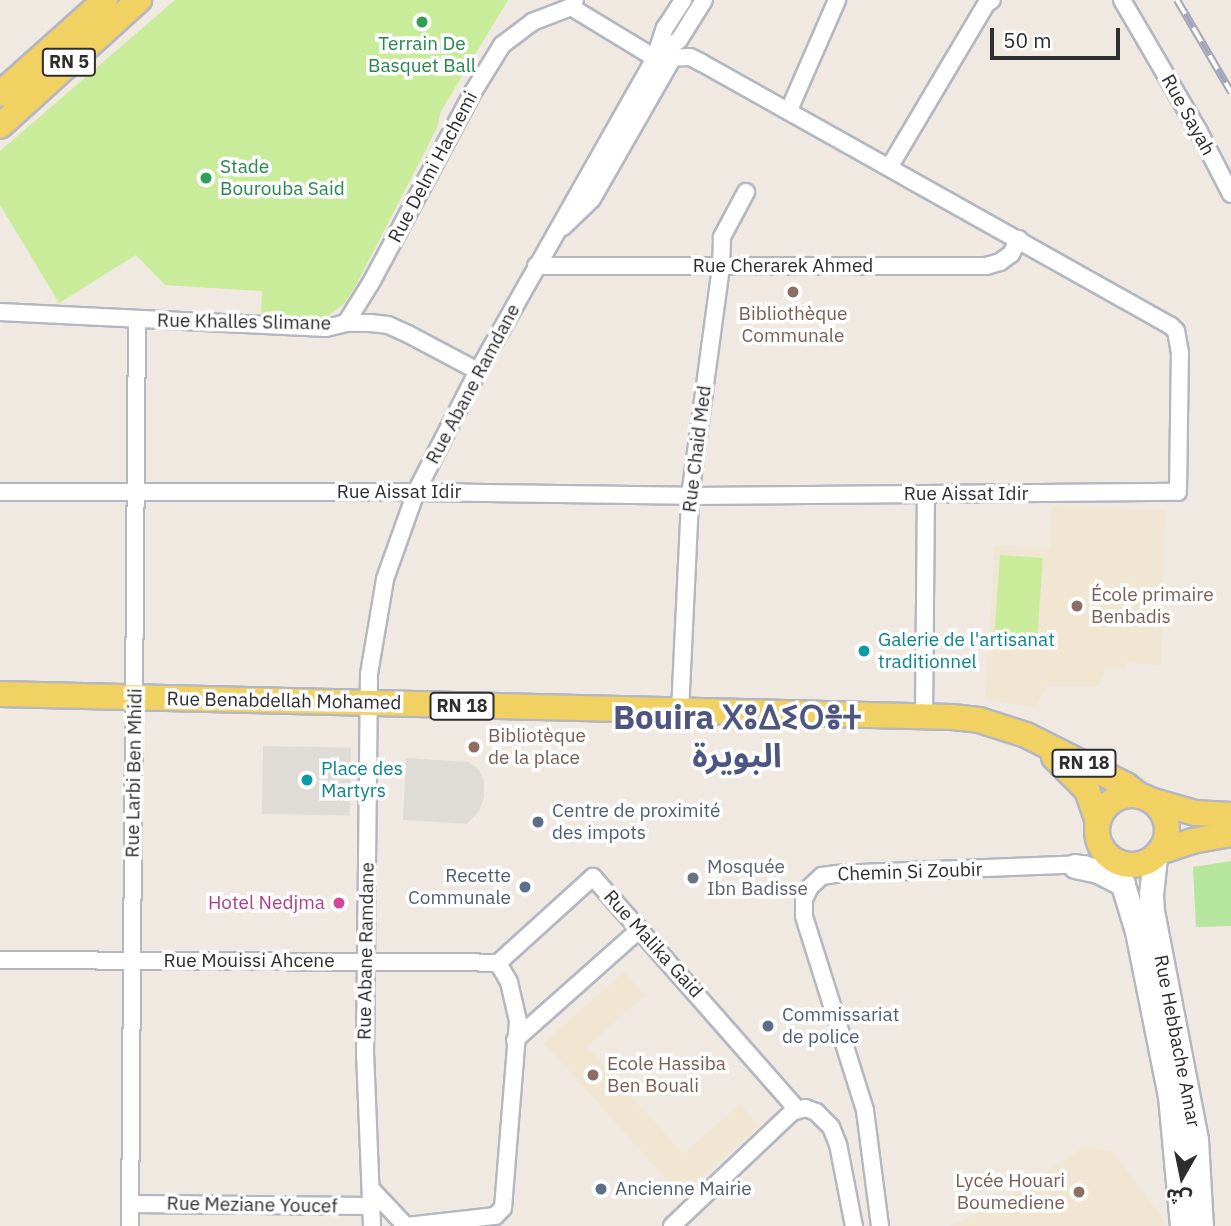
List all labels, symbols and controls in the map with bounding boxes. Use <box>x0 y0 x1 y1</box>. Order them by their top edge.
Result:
marker: Terrain De Basquet Ball <box>414 14 430 30</box>
scale bar <box>993 14 1122 58</box>
text: 50 m <box>1003 26 1052 54</box>
place label: Terrain De Basquet Ball <box>368 33 476 77</box>
road number: RN 5 <box>41 48 97 76</box>
street label: Rue Sayah <box>1156 71 1220 159</box>
street label: Rue Delmi Hachemi <box>384 88 482 246</box>
place label: Stade Bourouba Said <box>220 156 345 200</box>
marker: Stade Bourouba Said <box>198 170 214 186</box>
street label: Rue Cherarek Ahmed <box>693 255 873 277</box>
marker: Bibliothèque Communale <box>785 284 801 300</box>
street label: Rue Abane Ramdane <box>421 300 525 468</box>
place label: Bibliothèque Communale <box>739 303 847 347</box>
street label: Rue Khalles Slimane <box>157 309 331 335</box>
street label: Rue Chaid Med <box>678 384 716 514</box>
street label: Rue Aissat Idir <box>337 481 461 503</box>
street label: Rue Aissat Idir <box>904 483 1028 505</box>
place label: École primaire Benbadis <box>1091 584 1214 628</box>
marker: École primaire Benbadis <box>1069 598 1085 614</box>
place label: Galerie de l'artisanat traditionnel <box>878 629 1055 673</box>
marker: Galerie de l'artisanat traditionnel <box>856 643 872 659</box>
street label: Rue Larbi Ben Mhidi <box>121 688 147 858</box>
street label: Rue Benabdellah Mohamed <box>166 688 402 714</box>
road number: RN 18 <box>429 692 495 720</box>
district label: Bouira ⵝⵓⵠⵉⵔⴻⵜ البويرة <box>613 697 861 775</box>
place label: Bibliotèque de la place <box>488 725 586 769</box>
marker: Bibliotèque de la place <box>466 739 482 755</box>
road number: RN 18 <box>1051 748 1117 778</box>
place label: Place des Martyrs <box>321 758 403 802</box>
marker: Place des Martyrs <box>299 772 315 788</box>
place label: Centre de proximité des impots <box>552 800 720 844</box>
marker: Centre de proximité des impots <box>530 814 546 830</box>
place label: Mosquée Ibn Badisse <box>707 856 808 900</box>
street label: Chemin Si Zoubir <box>837 858 983 886</box>
street label: Rue Abane Ramdane <box>353 862 379 1040</box>
place label: Recette Communale <box>408 865 511 909</box>
marker: Mosquée Ibn Badisse <box>685 870 701 886</box>
marker: Recette Communale <box>517 879 533 895</box>
street label: Rue Malika Gaid <box>599 885 707 1003</box>
place label: Hotel Nedjma <box>208 892 325 914</box>
marker: Hotel Nedjma <box>331 895 347 911</box>
street label: Rue Mouissi Ahcene <box>163 950 335 972</box>
street label: Rue Hebbache Amar <box>1149 953 1205 1129</box>
place label: Commissariat de police <box>782 1004 899 1048</box>
marker: Commissariat de police <box>760 1018 776 1034</box>
place label: Ecole Hassiba Ben Bouali <box>607 1053 726 1097</box>
marker: Ecole Hassiba Ben Bouali <box>585 1067 601 1083</box>
north arrow <box>1147 1142 1217 1212</box>
place label: Lycée Houari Boumediene <box>955 1170 1065 1214</box>
place label: Ancienne Mairie <box>615 1178 752 1200</box>
marker: Ancienne Mairie <box>593 1181 609 1197</box>
marker: Lycée Houari Boumediene <box>1071 1184 1087 1200</box>
text: ش <box>1164 1184 1193 1212</box>
street label: Rue Meziane Youcef <box>166 1192 338 1218</box>

